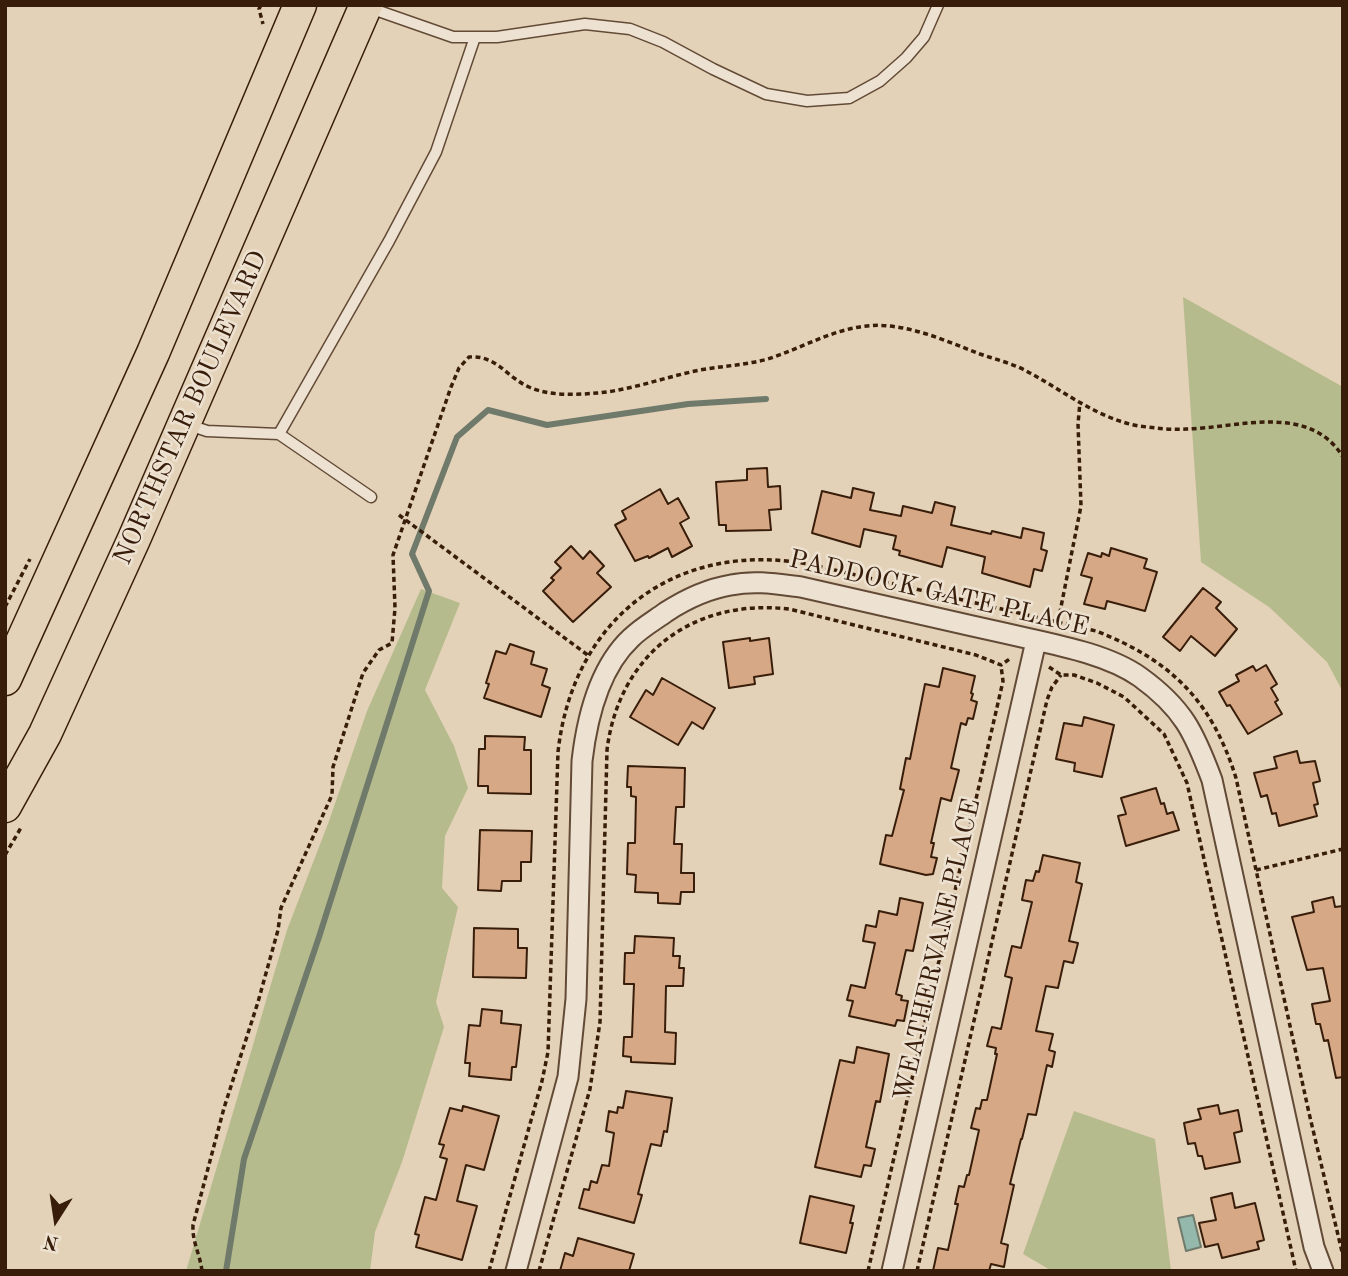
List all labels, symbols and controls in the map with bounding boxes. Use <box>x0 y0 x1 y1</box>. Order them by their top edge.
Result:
street label: NORTHSTAR BOULEVARD <box>108 246 274 570</box>
street label: PADDOCK GATE PLACE <box>786 544 1092 644</box>
street label: WEATHERVANE PLACE <box>888 796 988 1104</box>
north arrow <box>21 1185 91 1255</box>
text: N <box>42 1230 61 1252</box>

